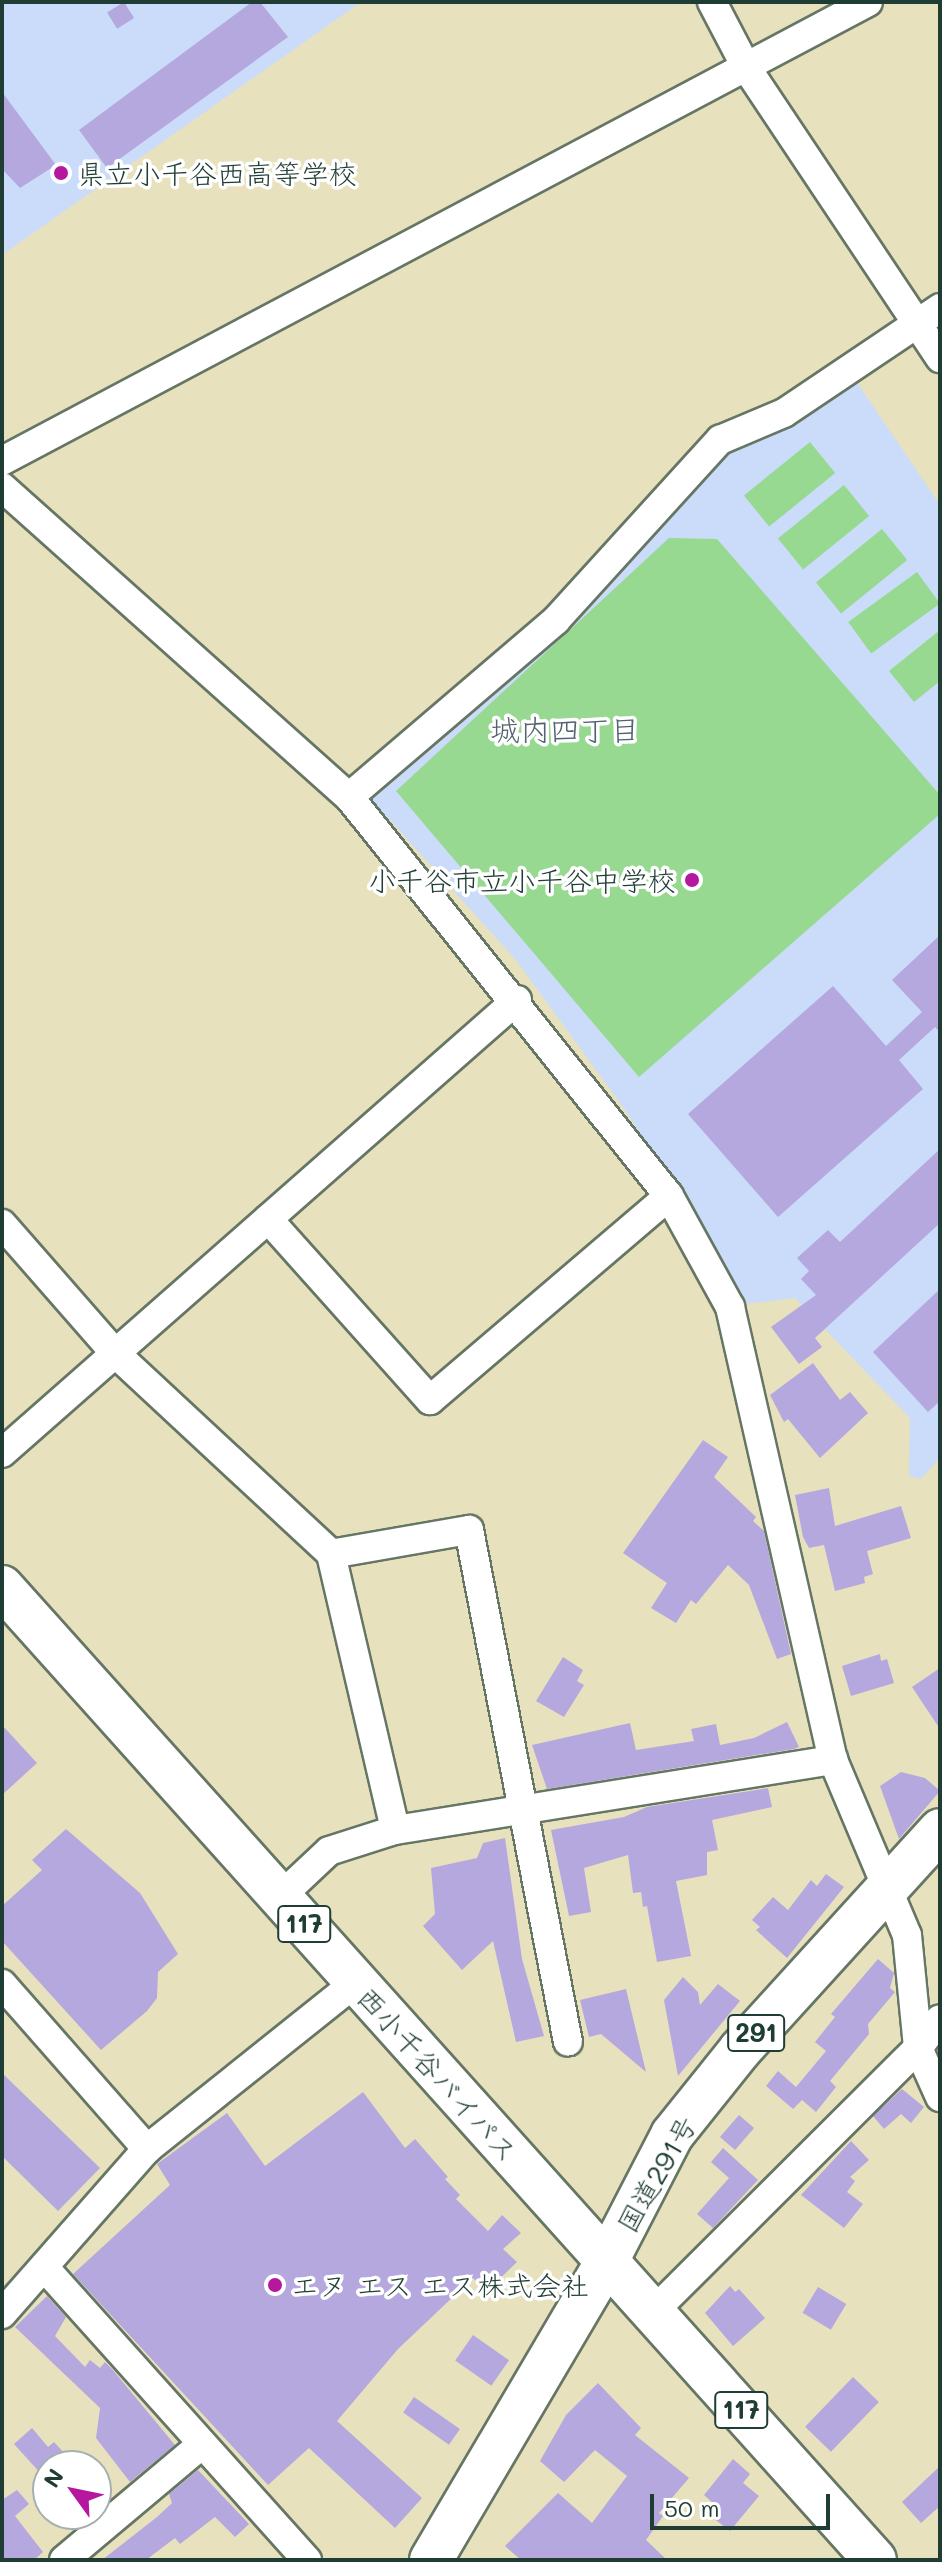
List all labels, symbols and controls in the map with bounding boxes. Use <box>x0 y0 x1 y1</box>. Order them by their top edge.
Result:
place label: 県立小千谷西高等学校 <box>77 156 357 190</box>
marker: 県立小千谷西高等学校 <box>52 164 70 182</box>
district label: 城内四丁目 <box>490 711 640 747</box>
place label: 小千谷市立小千谷中学校 <box>368 863 676 897</box>
marker: 小千谷市立小千谷中学校 <box>683 871 701 889</box>
road number: 117 <box>276 1902 332 1946</box>
street label: 西小千谷バイパス <box>351 1980 525 2168</box>
road number: 291 <box>726 2011 786 2055</box>
street label: 国道291号 <box>609 2110 703 2238</box>
place label: エヌ エス エス株式会社 <box>291 2268 589 2302</box>
marker: エヌ エス エス株式会社 <box>266 2276 284 2294</box>
road number: 117 <box>713 2388 769 2432</box>
north arrow <box>32 2450 112 2530</box>
text: N <box>36 2463 70 2493</box>
scale bar <box>654 2478 834 2528</box>
text: 50 m <box>664 2492 720 2523</box>

